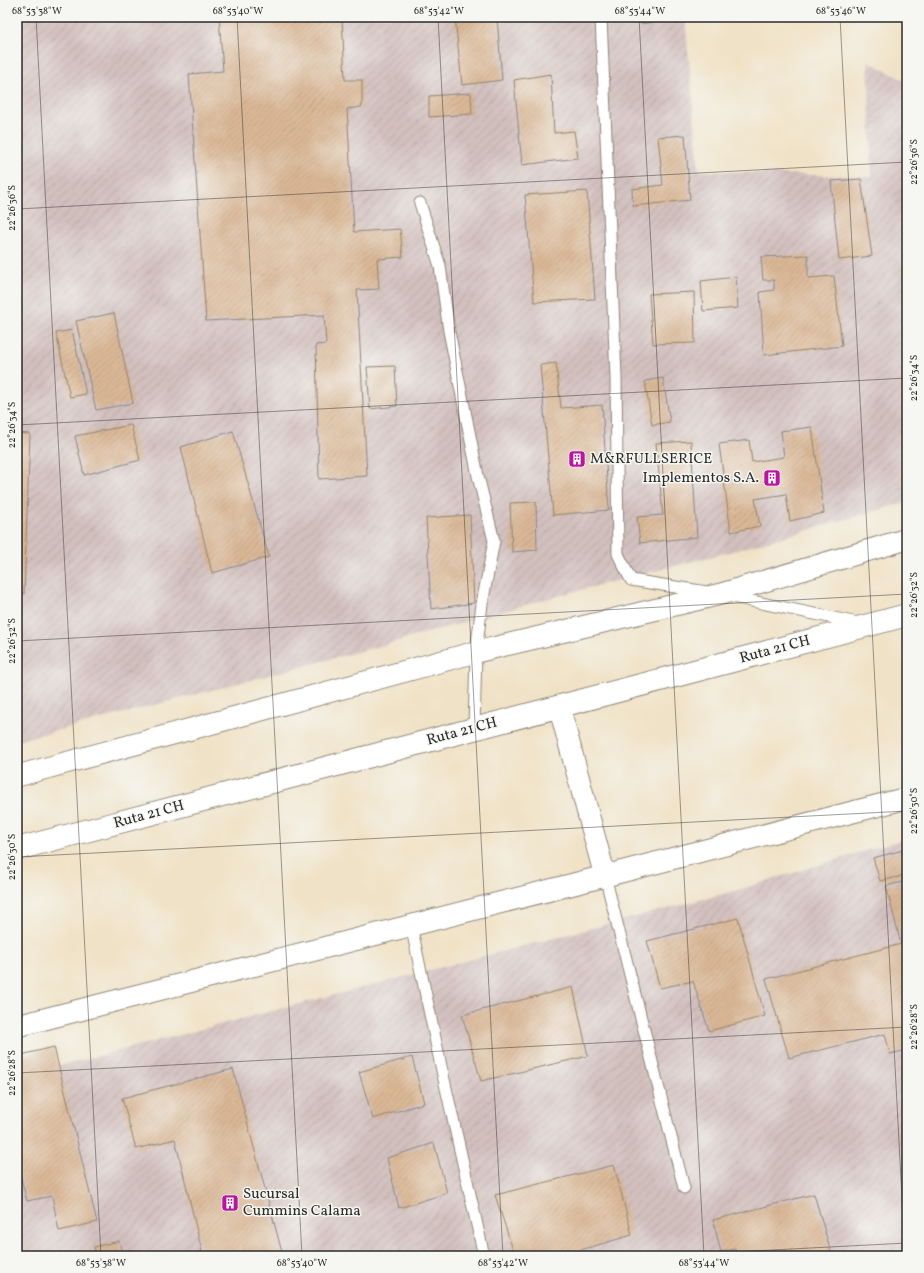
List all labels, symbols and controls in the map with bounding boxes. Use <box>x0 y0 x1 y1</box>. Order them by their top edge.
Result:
text: 68°53'38"W <box>12 4 62 18</box>
text: 68°53'40"W <box>213 4 263 18</box>
text: 68°53'42"W <box>414 4 464 18</box>
text: 68°53'44"W <box>615 4 665 18</box>
text: 68°53'46"W <box>816 4 866 18</box>
text: 22°26'36"S <box>907 139 921 185</box>
text: 22°26'36"S <box>5 185 19 231</box>
text: 22°26'34"S <box>907 355 921 401</box>
text: 22°26'34"S <box>5 402 19 448</box>
building icon: M&RFULLSERICE <box>567 449 587 469</box>
place label: M&RFULLSERICE <box>590 449 712 470</box>
place label: Implementos S.A. <box>643 468 759 489</box>
building icon: Implementos S.A. <box>762 468 782 488</box>
text: 22°26'32"S <box>907 572 921 618</box>
text: 22°26'32"S <box>5 618 19 664</box>
street label: Ruta 21 CH <box>737 630 813 670</box>
street label: Ruta 21 CH <box>424 712 500 752</box>
text: 22°26'30"S <box>907 788 921 834</box>
street label: Ruta 21 CH <box>111 795 187 835</box>
text: 22°26'30"S <box>5 834 19 880</box>
text: 22°26'28"S <box>907 1004 921 1050</box>
text: 22°26'28"S <box>5 1050 19 1096</box>
place label: Sucursal Cummins Calama <box>243 1184 361 1222</box>
building icon: Sucursal Cummins Calama <box>220 1193 240 1213</box>
text: 68°53'38"W <box>76 1256 126 1270</box>
text: 68°53'40"W <box>277 1256 327 1270</box>
text: 68°53'42"W <box>478 1256 528 1270</box>
text: 68°53'44"W <box>679 1256 729 1270</box>

